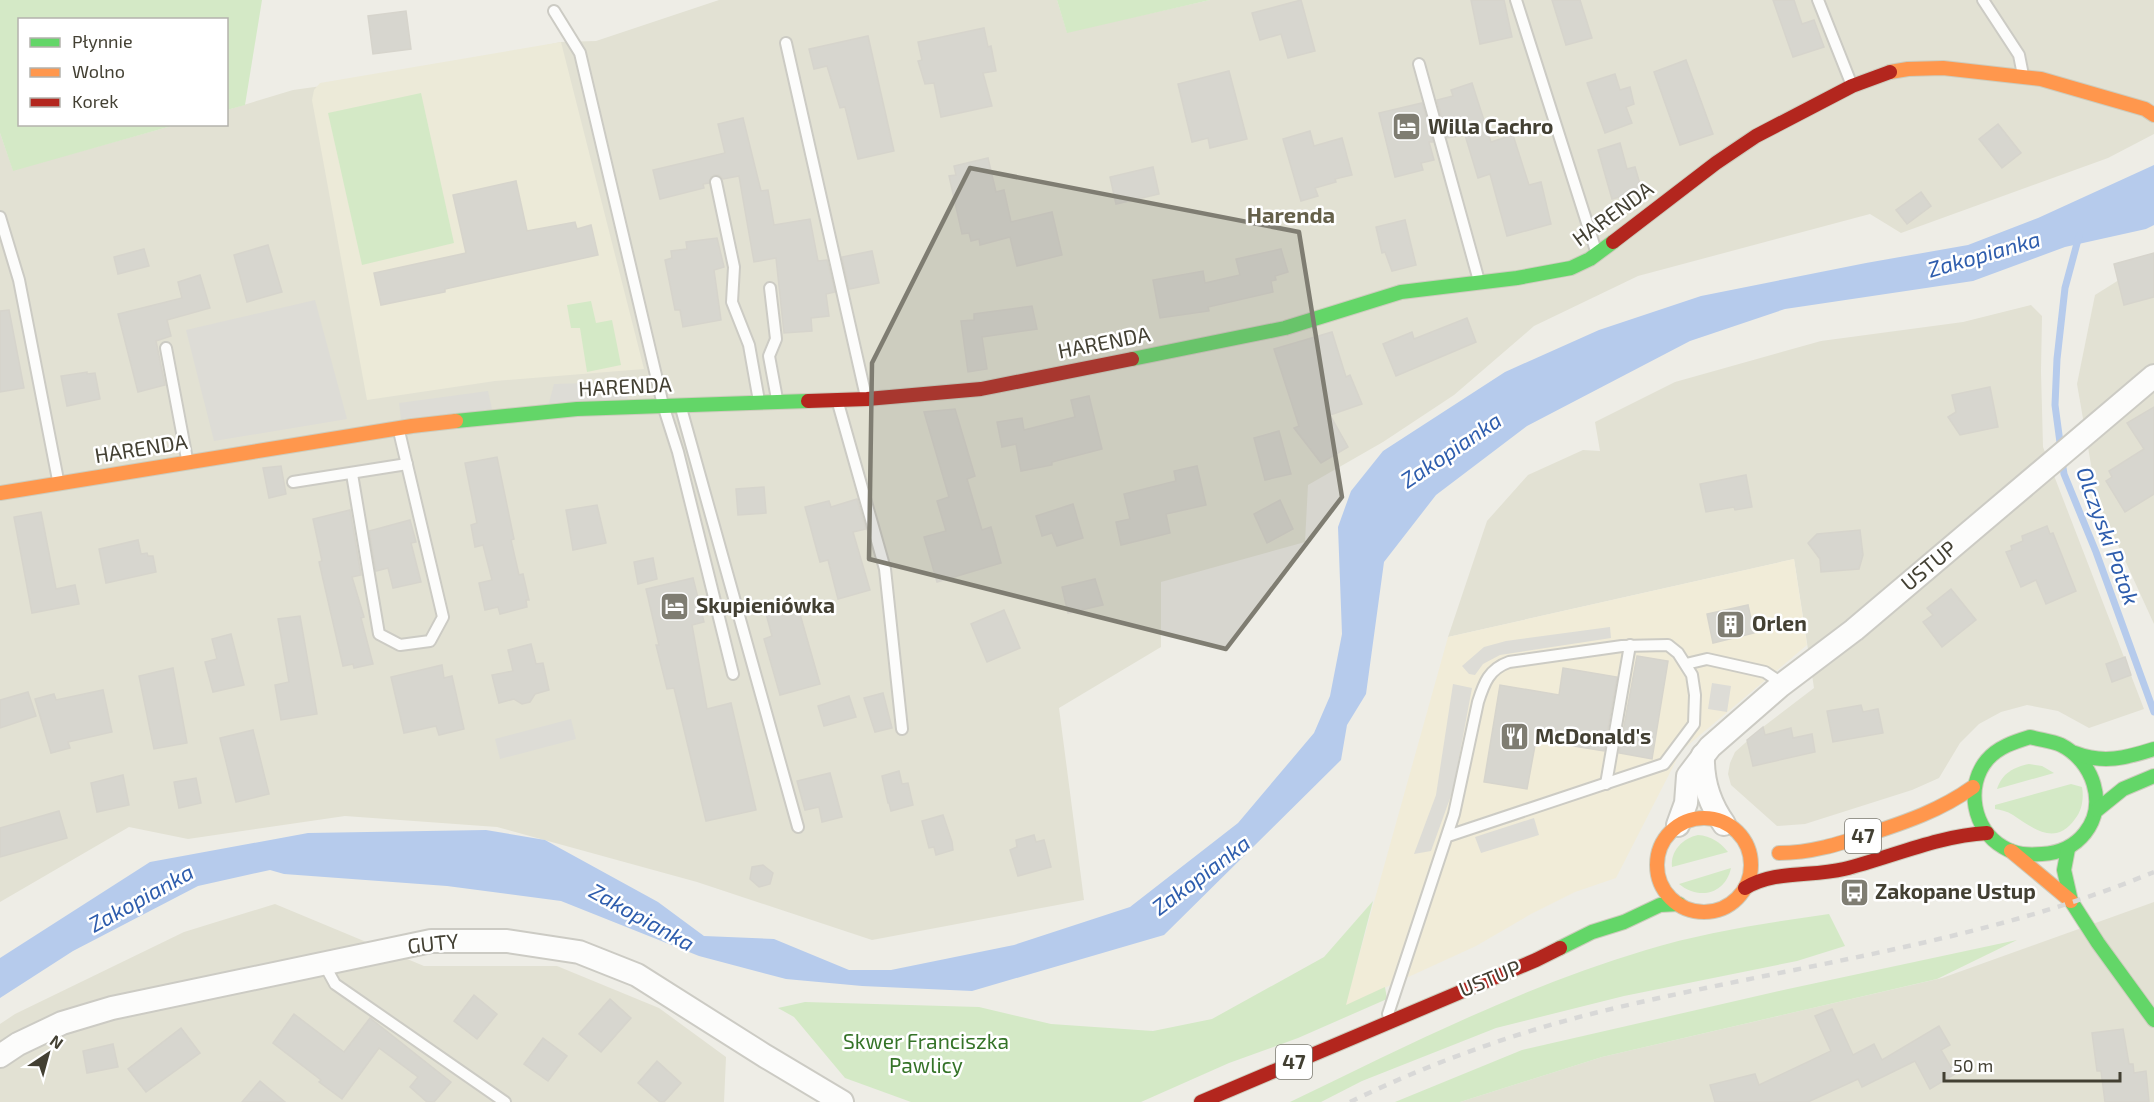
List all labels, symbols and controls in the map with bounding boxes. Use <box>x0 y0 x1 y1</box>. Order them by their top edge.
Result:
legend <box>18 18 228 126</box>
text: Płynnie <box>72 30 133 52</box>
text: Wolno <box>72 60 125 82</box>
text: Korek <box>72 90 118 112</box>
hotel icon: Willa Cachro <box>1391 111 1423 143</box>
place label: Willa Cachro <box>1428 113 1553 138</box>
street label: HARENDA <box>1567 175 1657 250</box>
district label: Harenda <box>1247 201 1335 227</box>
water label: Zakopianka <box>1924 225 2043 282</box>
street label: HARENDA <box>1055 320 1152 363</box>
street label: HARENDA <box>578 371 672 400</box>
water label: Zakopianka <box>1395 406 1506 492</box>
street label: HARENDA <box>93 428 189 467</box>
water label: Olczyski Potok <box>2071 463 2146 609</box>
street label: USTUP <box>1895 535 1961 595</box>
hotel icon: Skupieniówka <box>659 590 691 622</box>
place label: Skupieniówka <box>696 592 835 617</box>
building icon: Orlen <box>1715 608 1747 640</box>
place label: Orlen <box>1752 610 1807 635</box>
restaurant icon: McDonald's <box>1498 721 1530 753</box>
place label: McDonald's <box>1535 723 1651 748</box>
road number: 47 <box>1845 819 1881 853</box>
water label: Zakopianka <box>1146 829 1255 919</box>
water label: Zakopianka <box>84 858 198 937</box>
bus stop icon: Zakopane Ustup <box>1838 876 1870 908</box>
water label: Zakopianka <box>585 877 699 956</box>
place label: Zakopane Ustup <box>1875 878 2036 903</box>
street label: GUTY <box>406 927 460 958</box>
street label: USTUP <box>1455 954 1524 1001</box>
north arrow <box>18 1024 78 1084</box>
park label: Skwer Franciszka Pawlicy <box>843 1028 1009 1077</box>
text: N <box>47 1030 67 1053</box>
road number: 47 <box>1276 1045 1312 1079</box>
scale bar <box>1944 1045 2120 1083</box>
text: 50 m <box>1953 1054 1993 1076</box>

